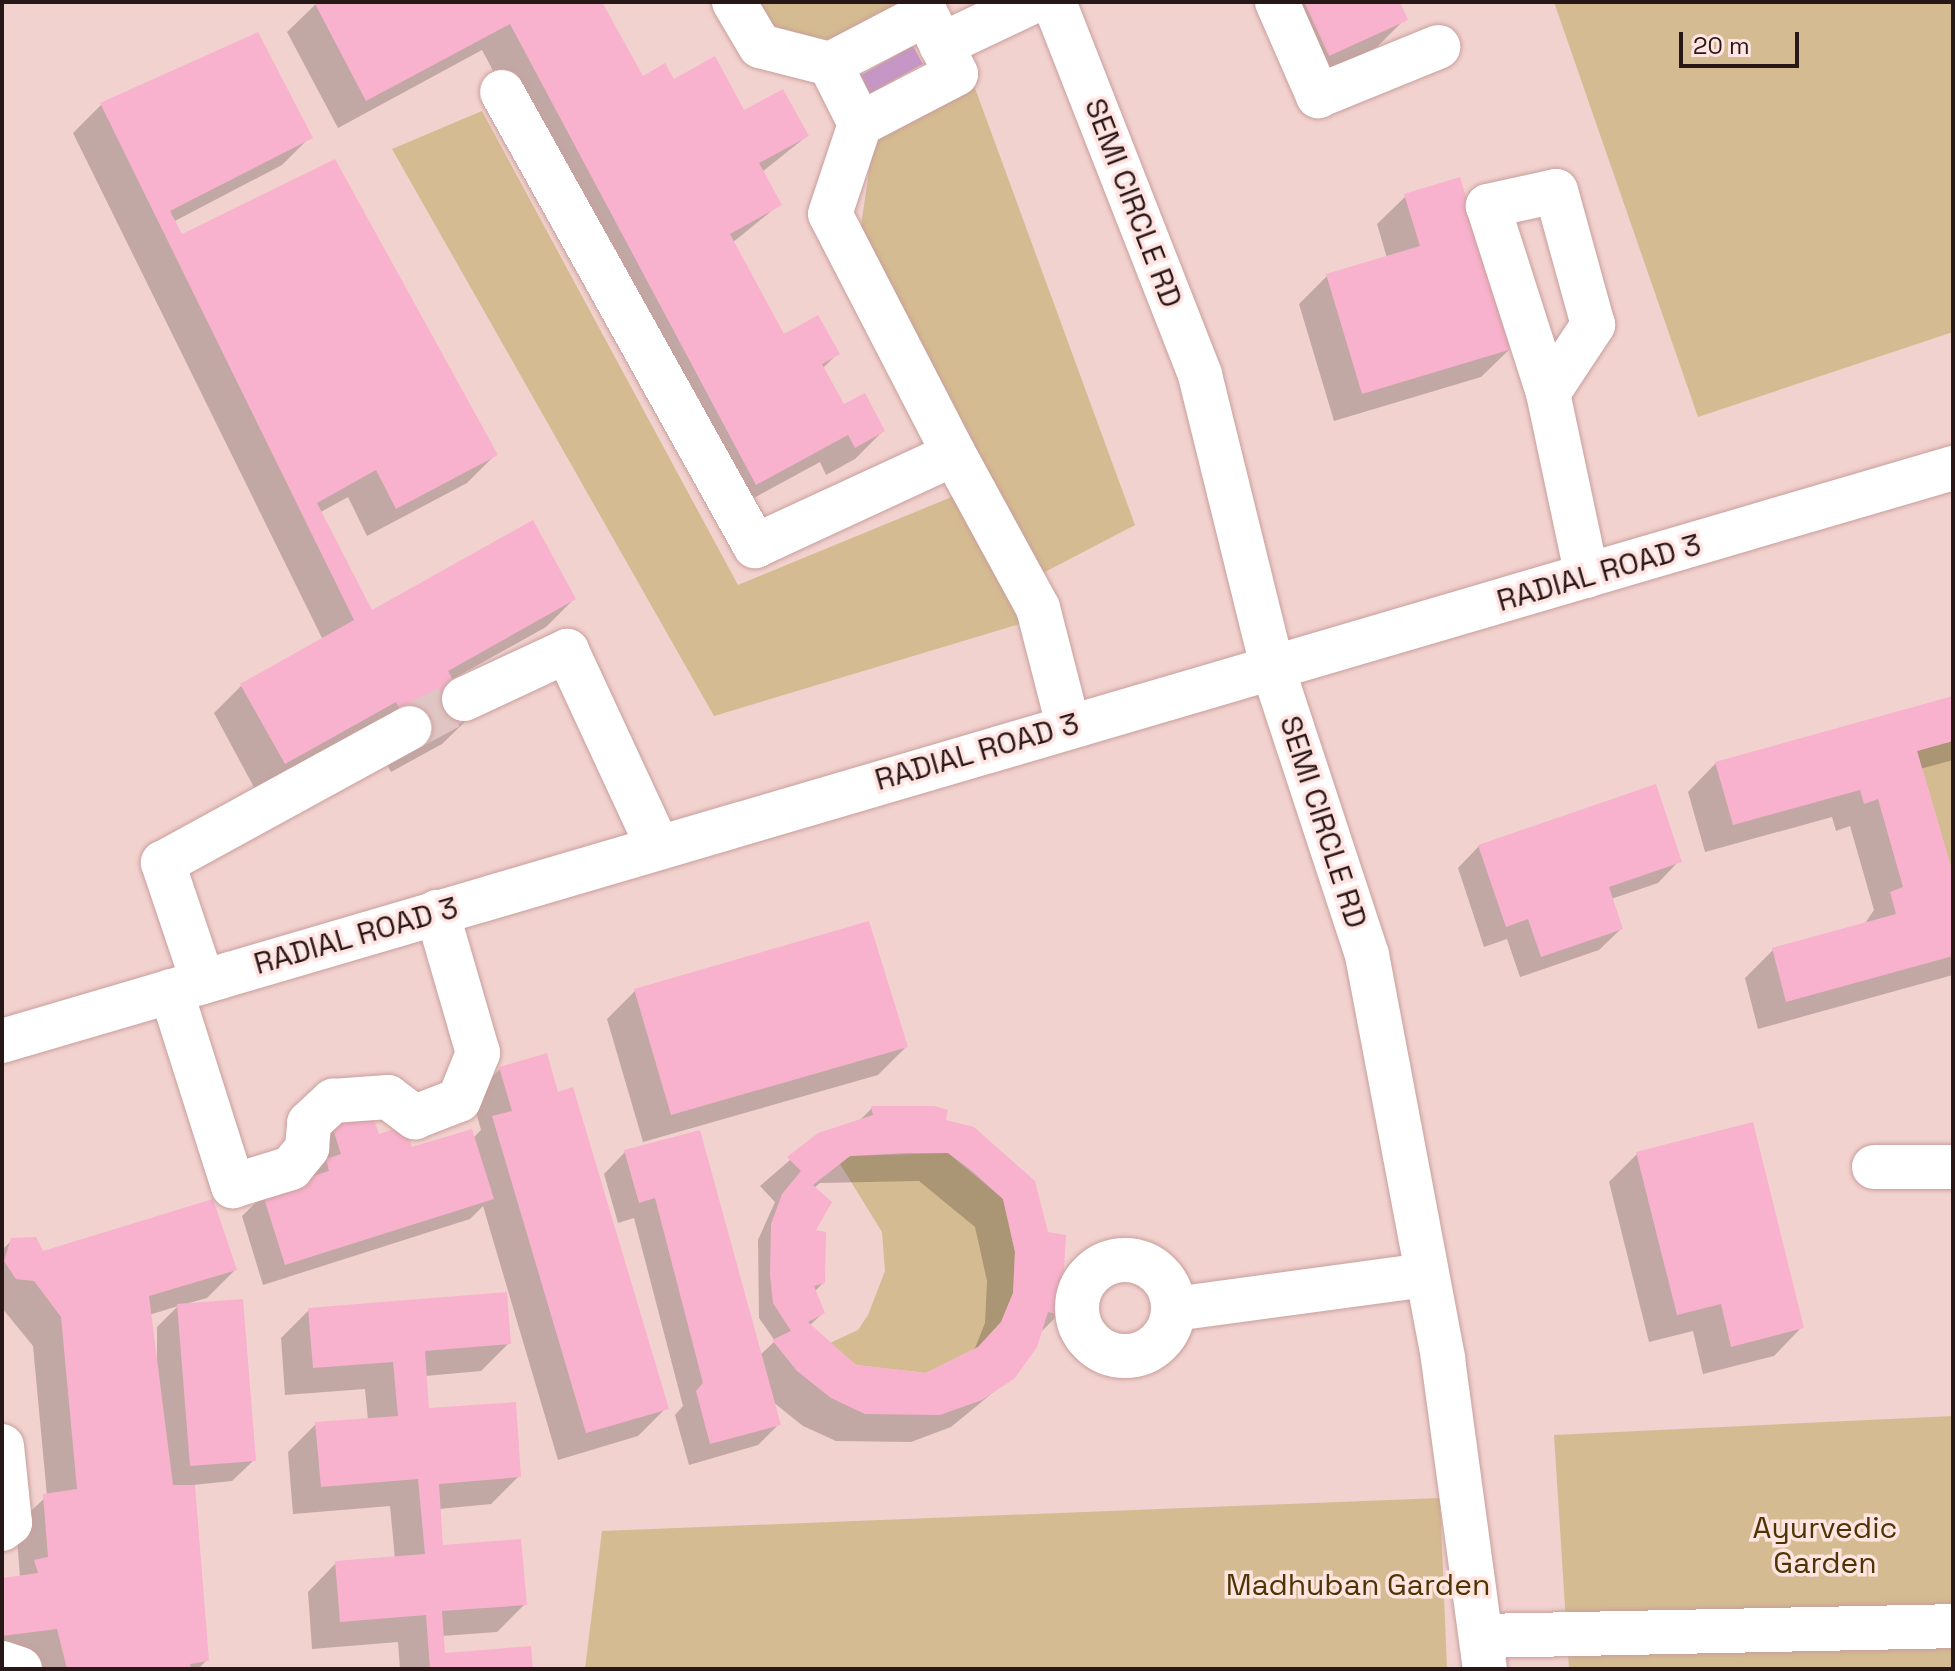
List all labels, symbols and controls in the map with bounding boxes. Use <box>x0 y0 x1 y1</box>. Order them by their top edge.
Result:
scale bar <box>1683 16 1803 66</box>
text: 20 m <box>1693 30 1750 61</box>
street label: SEMI CIRCLE RD <box>1077 93 1189 313</box>
street label: RADIAL ROAD 3 <box>1492 527 1706 619</box>
street label: RADIAL ROAD 3 <box>870 706 1084 798</box>
street label: SEMI CIRCLE RD <box>1272 711 1374 933</box>
street label: RADIAL ROAD 3 <box>249 890 463 982</box>
park label: Ayurvedic Garden <box>1753 1510 1897 1580</box>
park label: Madhuban Garden <box>1226 1567 1490 1603</box>

